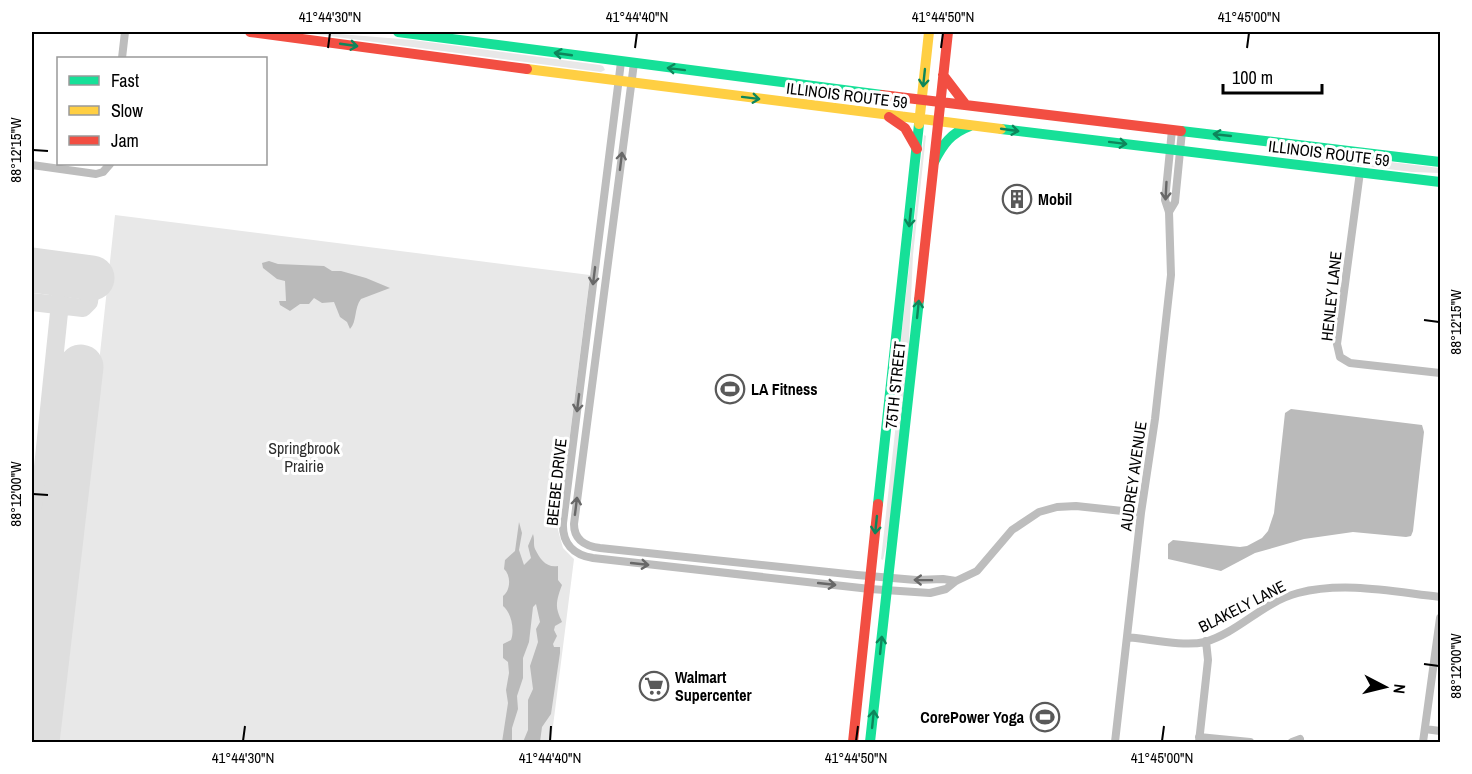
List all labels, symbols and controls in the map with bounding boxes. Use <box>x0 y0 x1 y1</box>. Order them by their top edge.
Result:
text: 41°44'30"N <box>299 6 361 27</box>
text: 41°44'40"N <box>606 6 668 27</box>
text: 41°44'50"N <box>912 6 974 27</box>
text: 41°45'00"N <box>1218 6 1280 27</box>
one-way arrow <box>338 39 358 50</box>
one-way arrow <box>553 48 573 59</box>
legend <box>57 57 267 165</box>
scale bar <box>1223 57 1322 95</box>
one-way arrow <box>666 63 686 74</box>
text: 100 m <box>1232 65 1273 90</box>
text: Fast <box>111 68 139 93</box>
one-way arrow <box>918 68 929 87</box>
street label: ILLINOIS ROUTE 59 <box>785 77 909 113</box>
one-way arrow <box>740 93 760 104</box>
text: Slow <box>111 98 143 123</box>
text: 88°12'15"W <box>5 117 26 183</box>
one-way arrow <box>999 125 1019 136</box>
text: Jam <box>111 128 139 153</box>
one-way arrow <box>1212 129 1232 140</box>
street label: ILLINOIS ROUTE 59 <box>1267 135 1391 171</box>
one-way arrow <box>1108 138 1128 149</box>
one-way arrow <box>615 152 626 172</box>
one-way arrow <box>1161 180 1172 200</box>
building icon: Mobil <box>1001 183 1033 215</box>
place label: Mobil <box>1038 188 1072 210</box>
one-way arrow <box>904 208 915 228</box>
street label: HENLEY LANE <box>1315 250 1347 342</box>
one-way arrow <box>589 266 600 285</box>
text: 88°12'15"W <box>1445 289 1466 355</box>
one-way arrow <box>913 299 924 319</box>
street label: 75TH STREET <box>879 340 911 430</box>
sports icon: LA Fitness <box>714 373 746 405</box>
place label: LA Fitness <box>751 378 818 400</box>
one-way arrow <box>573 392 584 412</box>
street label: AUDREY AVENUE <box>1114 420 1152 533</box>
park label: Springbrook Prairie <box>268 437 340 477</box>
street label: BEEBE DRIVE <box>540 437 572 527</box>
text: 88°12'00"W <box>5 461 26 527</box>
one-way arrow <box>571 496 582 516</box>
one-way arrow <box>871 514 882 534</box>
one-way arrow <box>630 558 650 569</box>
one-way arrow <box>913 574 933 586</box>
street label: BLAKELY LANE <box>1195 575 1289 637</box>
one-way arrow <box>816 579 836 590</box>
text: 88°12'00"W <box>1445 633 1466 699</box>
one-way arrow <box>876 635 887 655</box>
north arrow <box>1355 657 1415 717</box>
place label: Walmart Supercenter <box>675 666 752 706</box>
supermarket icon: Walmart Supercenter <box>638 670 670 702</box>
text: N <box>1388 683 1411 695</box>
sports icon: CorePower Yoga <box>1029 701 1061 733</box>
place label: CorePower Yoga <box>920 706 1025 728</box>
one-way arrow <box>867 710 878 730</box>
text: 41°44'30"N <box>212 747 274 768</box>
text: 41°44'40"N <box>519 747 581 768</box>
text: 41°44'50"N <box>825 747 887 768</box>
text: 41°45'00"N <box>1131 747 1193 768</box>

